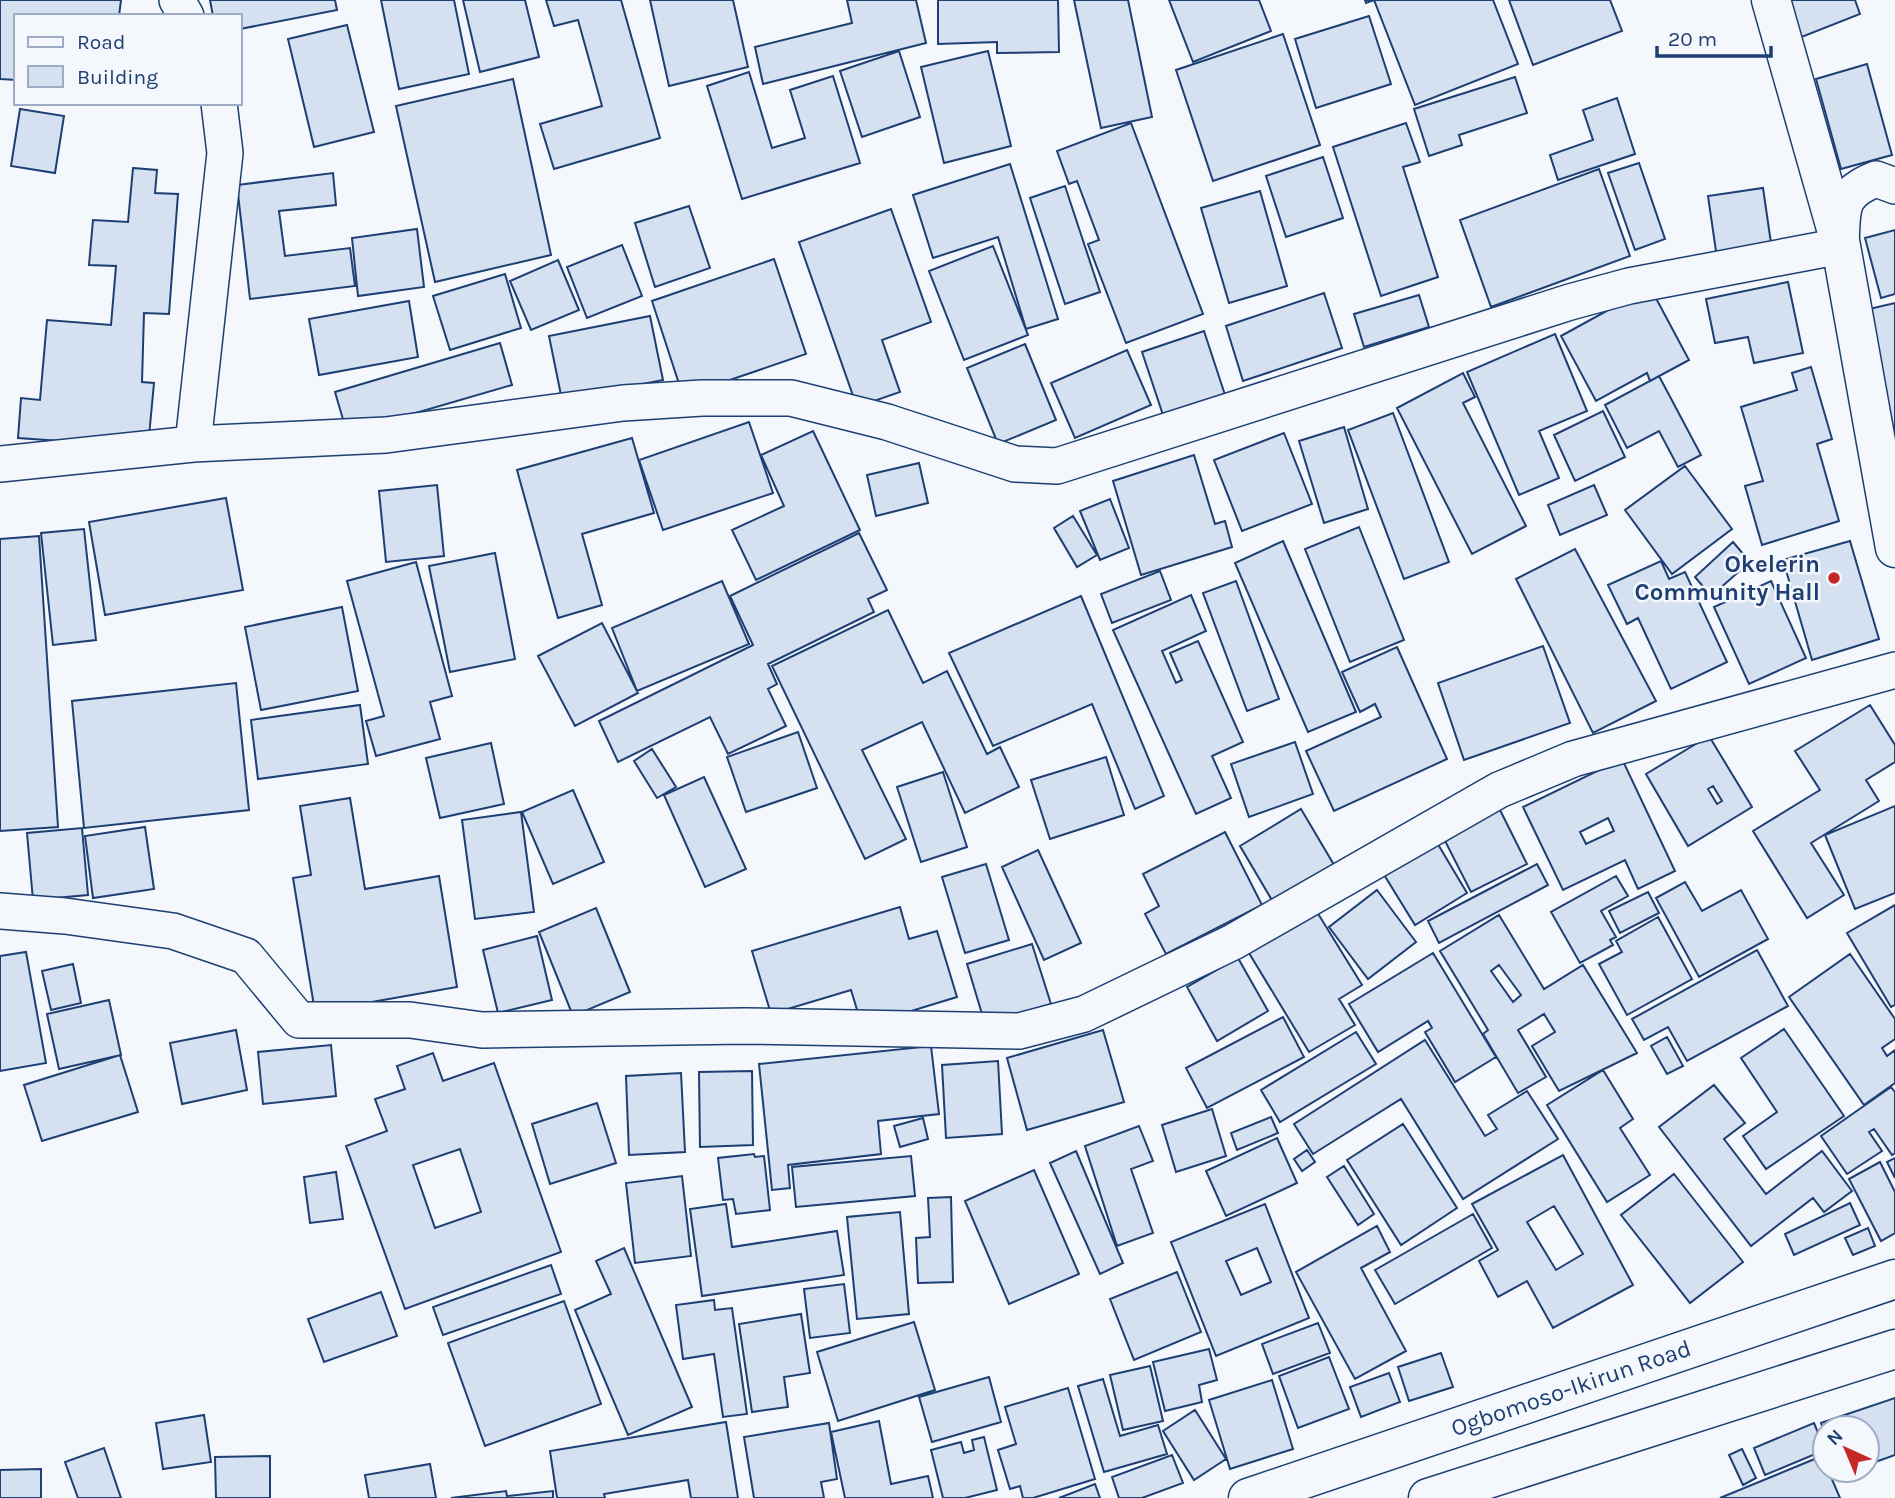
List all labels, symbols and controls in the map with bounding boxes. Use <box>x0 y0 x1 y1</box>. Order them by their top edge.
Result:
legend <box>14 14 242 105</box>
scale bar <box>1657 14 1771 58</box>
text: 20 m <box>1668 27 1717 51</box>
text: Road <box>77 30 125 54</box>
text: Building <box>77 65 158 89</box>
place label: Okelerin Community Hall <box>1635 550 1820 606</box>
marker: Okelerin Community Hall <box>1826 570 1842 586</box>
street label: Ogbomoso-Ikirun Road <box>1447 1334 1695 1442</box>
north arrow <box>1811 1414 1881 1484</box>
text: N <box>1822 1425 1847 1450</box>

